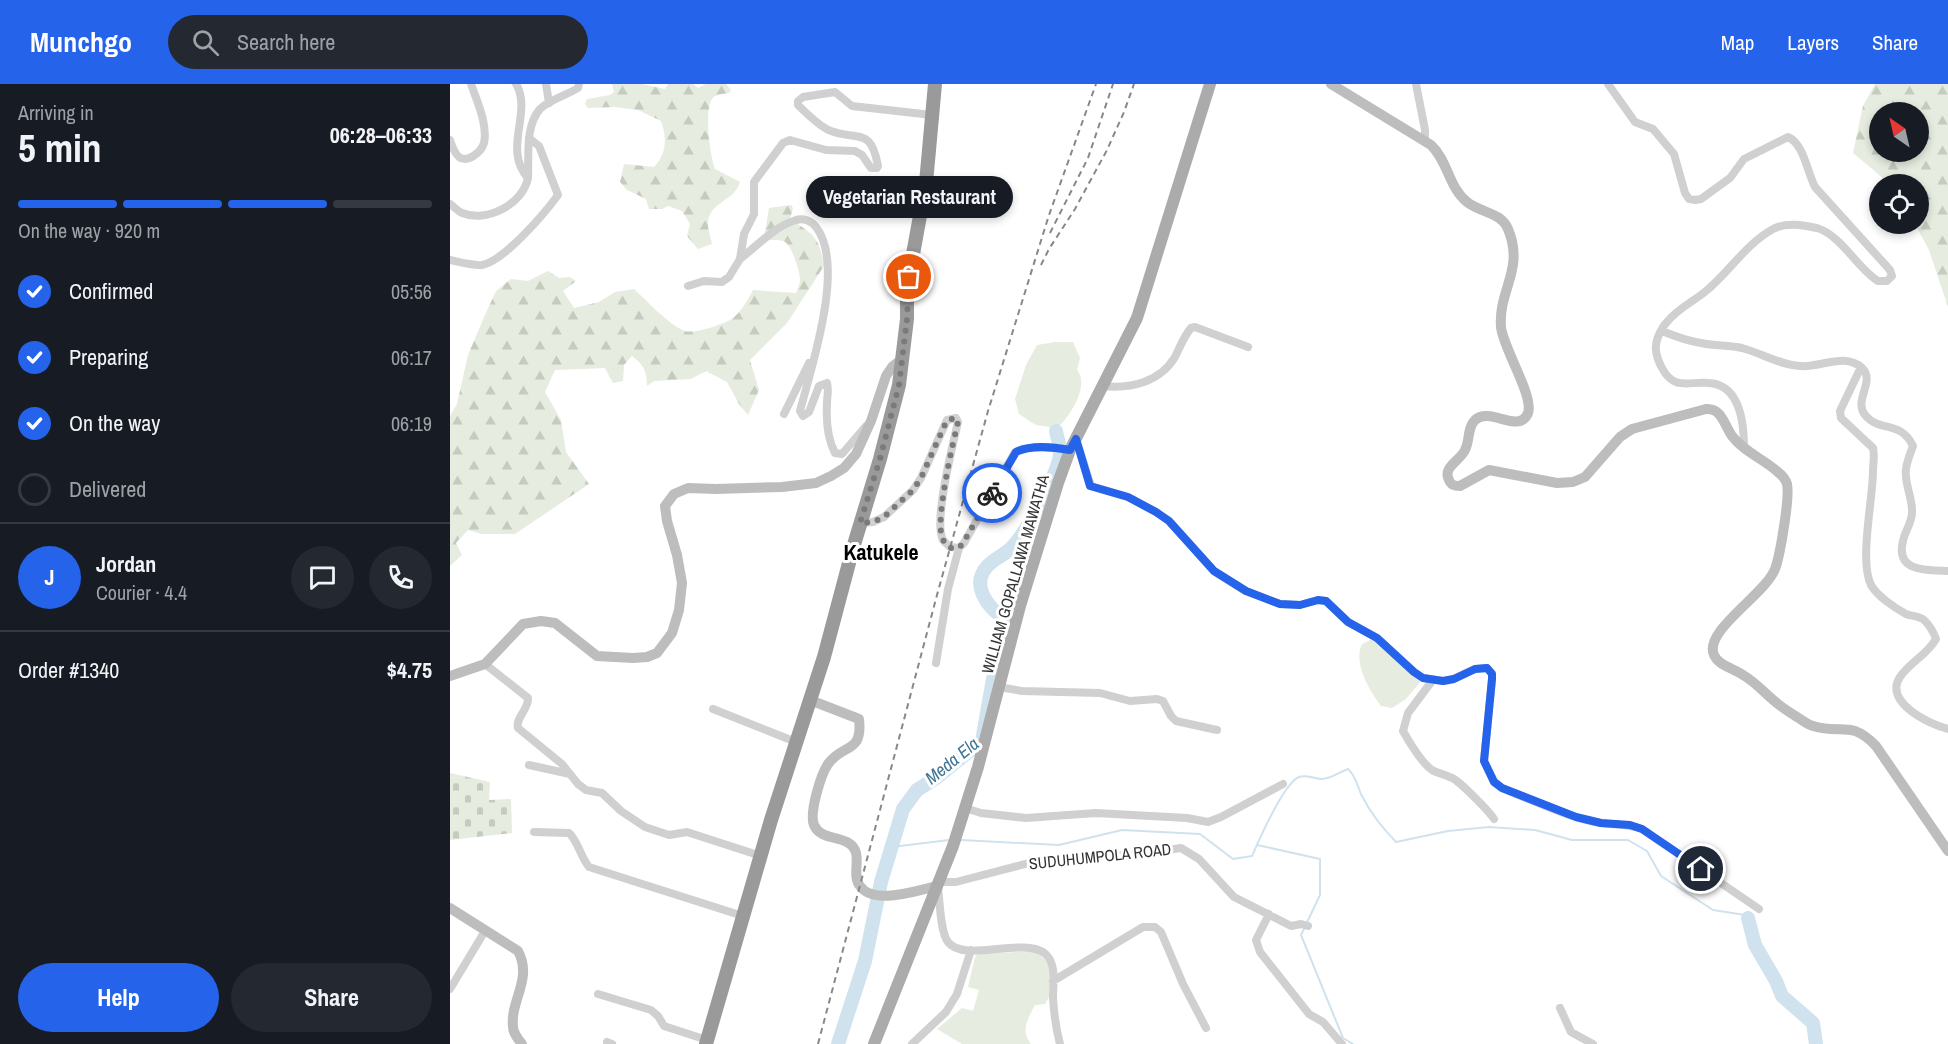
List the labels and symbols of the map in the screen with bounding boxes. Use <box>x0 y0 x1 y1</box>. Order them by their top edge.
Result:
north arrow <box>1869 102 1929 162</box>
callout: Vegetarian Restaurant <box>806 175 1012 217</box>
pin <box>883 251 934 302</box>
courier <box>962 463 1022 523</box>
street label: WILLIAM GOPALLAWA MAWATHA <box>976 472 1054 676</box>
district label: Katukele <box>843 537 919 567</box>
water label: Meda Ela <box>920 731 984 790</box>
street label: SUDUHUMPOLA ROAD <box>1028 838 1172 874</box>
pin <box>1675 843 1726 894</box>

